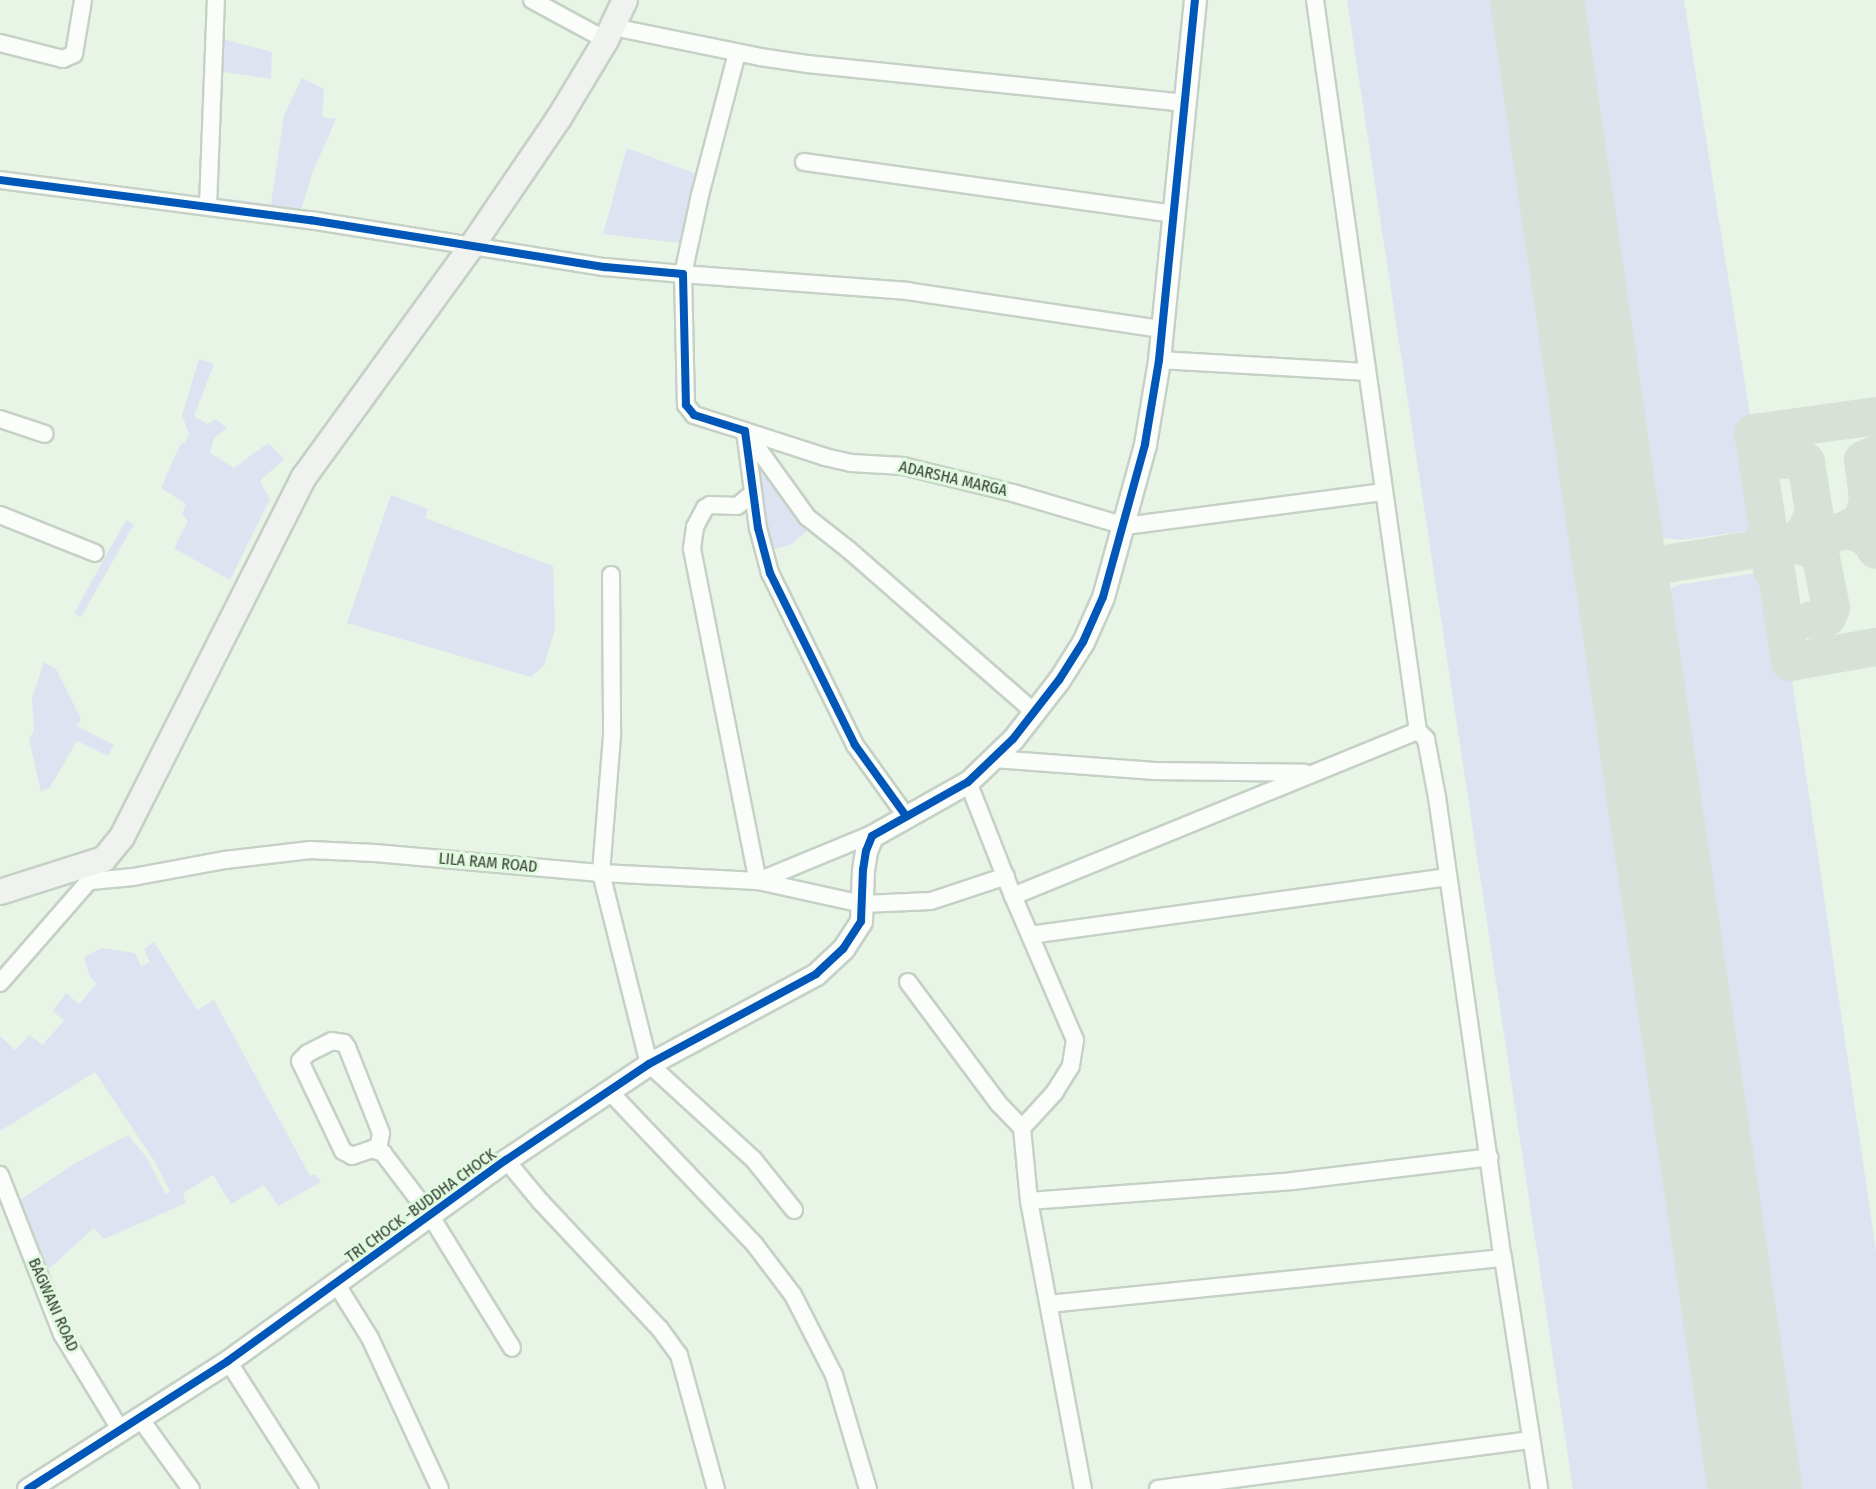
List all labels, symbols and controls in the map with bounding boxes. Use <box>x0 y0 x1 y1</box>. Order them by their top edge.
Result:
street label: ADARSHA MARGA <box>897 457 1009 501</box>
street label: LILA RAM ROAD <box>438 849 538 877</box>
street label: TRI CHOCK -BUDDHA CHOCK <box>342 1145 500 1267</box>
street label: BAGWANI ROAD <box>24 1255 82 1355</box>

